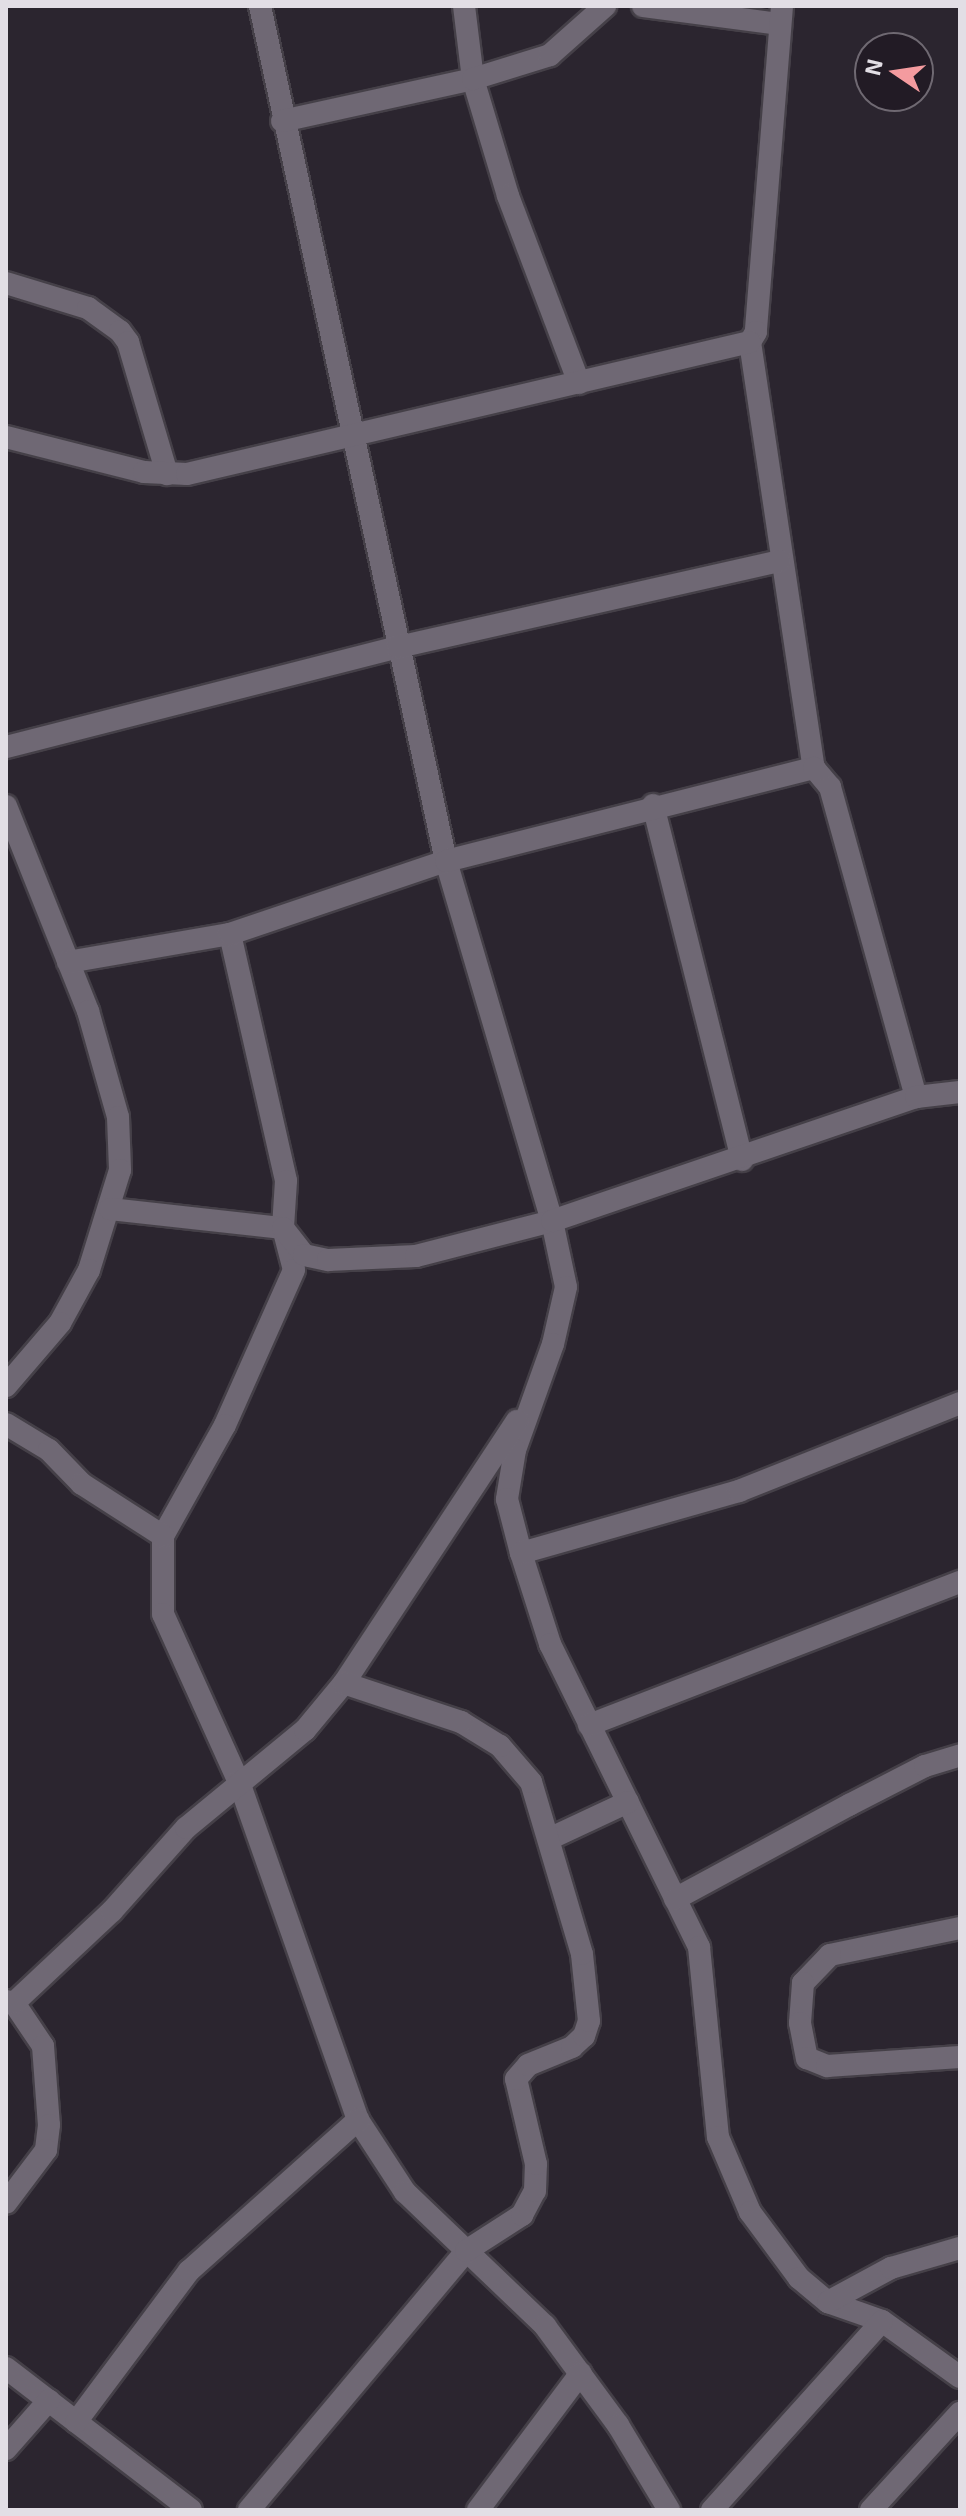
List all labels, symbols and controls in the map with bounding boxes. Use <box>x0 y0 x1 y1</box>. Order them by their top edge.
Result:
north arrow <box>854 32 934 112</box>
text: N <box>858 56 887 78</box>

